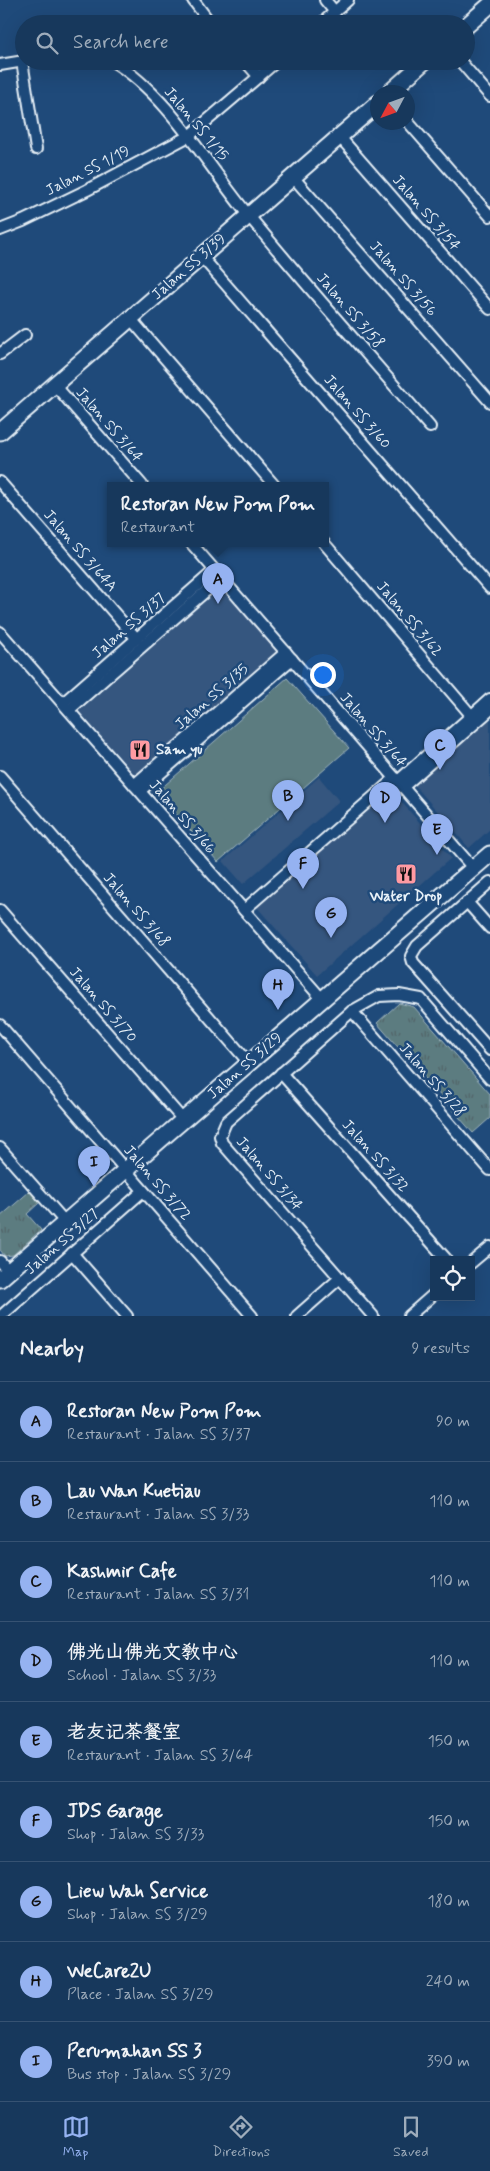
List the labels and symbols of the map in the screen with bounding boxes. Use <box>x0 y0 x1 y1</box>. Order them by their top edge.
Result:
street label: Jalan SS 1/15 <box>159 83 233 165</box>
north arrow <box>370 85 415 130</box>
street label: Jalan SS 1/19 <box>42 141 134 201</box>
street label: Jalan SS 3/54 <box>387 171 465 255</box>
street label: Jalan SS 3/39 <box>148 229 230 305</box>
street label: Jalan SS 3/56 <box>365 237 441 321</box>
street label: Jalan SS 3/58 <box>312 269 388 353</box>
street label: Jalan SS 3/60 <box>319 370 395 454</box>
street label: Jalan SS 3/64 <box>71 383 147 467</box>
street label: Jalan SS 3/64A <box>39 506 121 596</box>
pin: A <box>202 563 234 604</box>
street label: Jalan SS 3/62 <box>372 577 446 661</box>
street label: Jalan SS 3/37 <box>88 588 170 663</box>
street label: Jalan SS 3/35 <box>171 660 253 734</box>
your location <box>310 662 336 688</box>
street label: Jalan SS 3/64 <box>335 688 411 772</box>
pin: C <box>424 729 456 770</box>
restaurant icon: Sam yu <box>128 738 152 762</box>
place label: Sam yu <box>156 740 203 760</box>
street label: Jalan SS 3/66 <box>144 776 220 858</box>
pin: B <box>272 780 304 821</box>
pin: D <box>369 782 401 823</box>
pin: E <box>421 814 453 855</box>
pin: F <box>287 848 319 889</box>
restaurant icon: Water Drop <box>394 862 418 886</box>
street label: Jalan SS 3/68 <box>98 869 174 951</box>
place label: Water Drop <box>369 887 442 907</box>
pin: G <box>315 897 347 938</box>
street label: Jalan SS 3/70 <box>65 963 141 1047</box>
pin: H <box>262 969 294 1010</box>
street label: Jalan SS 3/29 <box>203 1028 287 1104</box>
street label: Jalan SS 3/28 <box>394 1039 470 1121</box>
street label: Jalan SS 3/32 <box>337 1115 413 1197</box>
street label: Jalan SS 3/34 <box>231 1133 307 1215</box>
street label: Jalan SS 3/72 <box>119 1141 195 1225</box>
pin: I <box>78 1146 110 1187</box>
street label: Jalan SS 3/27 <box>21 1204 103 1280</box>

